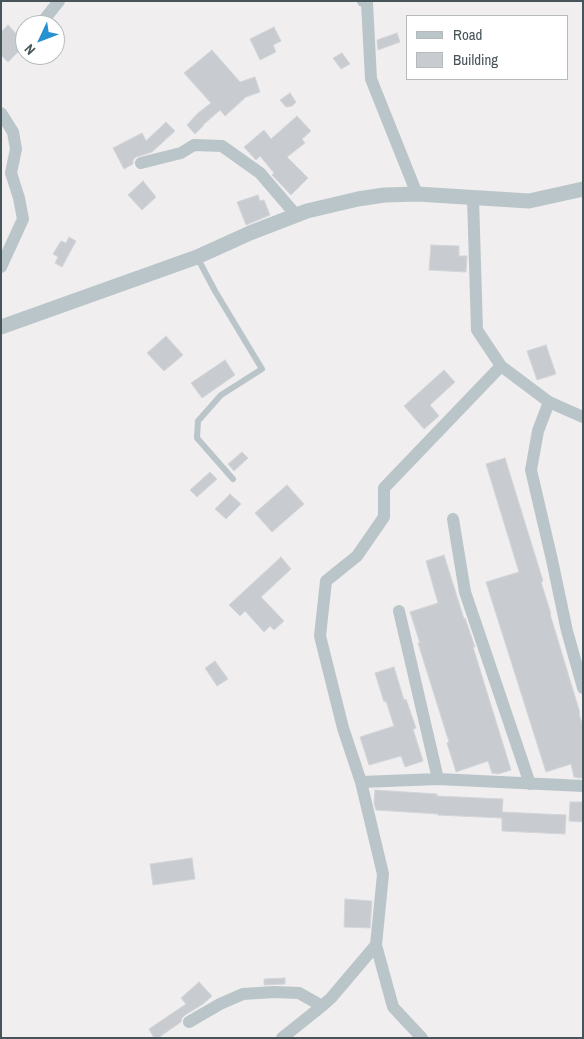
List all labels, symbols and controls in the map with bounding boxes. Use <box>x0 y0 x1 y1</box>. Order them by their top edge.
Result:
north arrow <box>15 15 65 65</box>
legend <box>406 15 569 80</box>
text: Road <box>453 24 482 45</box>
text: N <box>20 40 39 59</box>
text: Building <box>453 49 498 70</box>

